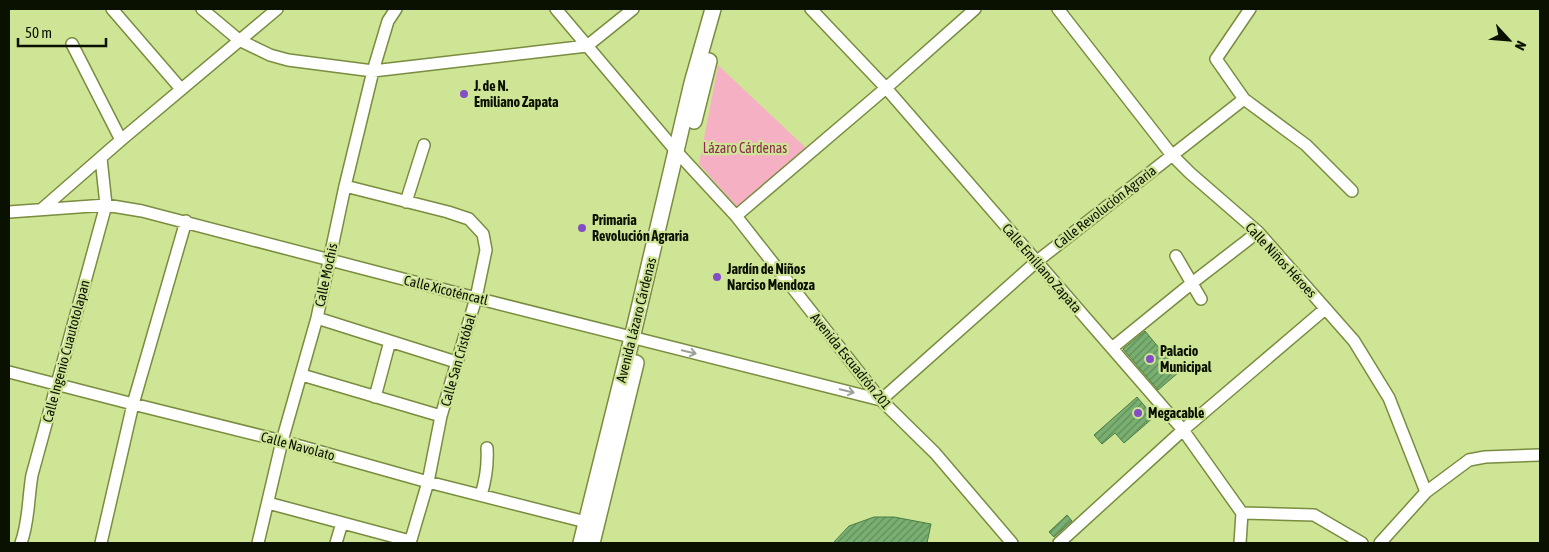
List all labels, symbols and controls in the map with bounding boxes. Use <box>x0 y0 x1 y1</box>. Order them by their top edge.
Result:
scale bar <box>18 15 105 47</box>
north arrow <box>1484 15 1534 65</box>
text: 50 m <box>25 24 52 41</box>
text: N <box>1512 38 1530 53</box>
place label: J. de N. Emiliano Zapata <box>473 78 559 110</box>
marker: J. de N. Emiliano Zapata <box>458 88 470 100</box>
park label: Lázaro Cárdenas <box>703 140 787 156</box>
street label: Calle Revolución Agraria <box>1051 162 1159 252</box>
place label: Primaria Revolución Agraria <box>592 212 689 244</box>
street label: Calle Niños Héroes <box>1242 219 1320 301</box>
street label: Calle Emiliano Zapata <box>999 220 1085 316</box>
marker: Primaria Revolución Agraria <box>576 222 588 234</box>
street label: Calle Mochis <box>311 242 341 308</box>
street label: Avenida Lázaro Cárdenas <box>613 256 659 384</box>
place label: Jardín de Niños Narciso Mendoza <box>726 261 815 293</box>
marker: Jardín de Niños Narciso Mendoza <box>711 271 723 283</box>
street label: Calle Xicoténcatl <box>402 272 490 308</box>
street label: Calle Ingenio Cuautotolapan <box>39 278 93 424</box>
street label: Avenida Escuadrón 201 <box>807 310 895 412</box>
street label: Calle San Cristóbal <box>437 312 479 408</box>
place label: Palacio Municipal <box>1160 343 1212 375</box>
one-way arrow <box>681 348 697 357</box>
marker: Palacio Municipal <box>1144 353 1156 365</box>
one-way arrow <box>838 387 854 396</box>
place label: Megacable <box>1148 405 1204 421</box>
marker: Megacable <box>1132 407 1144 419</box>
street label: Calle Navolato <box>259 428 337 464</box>

